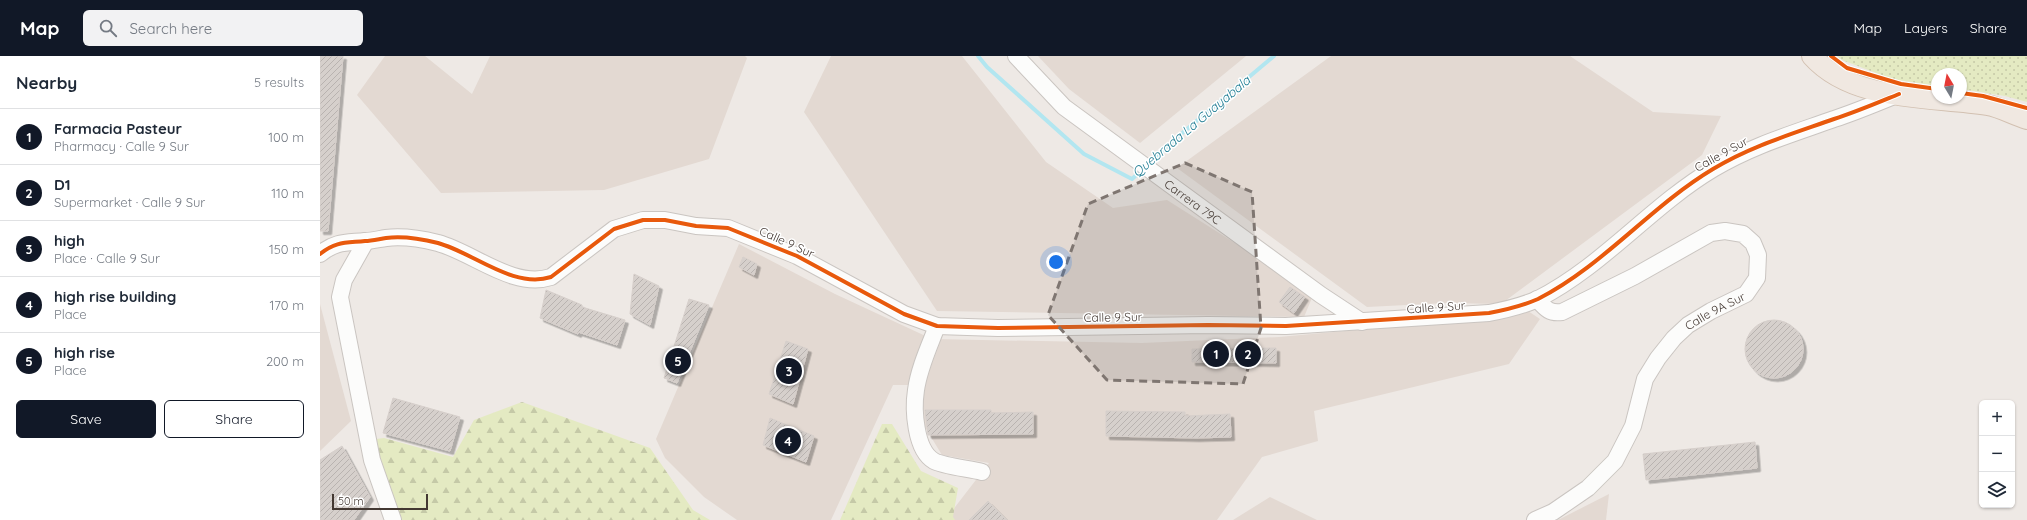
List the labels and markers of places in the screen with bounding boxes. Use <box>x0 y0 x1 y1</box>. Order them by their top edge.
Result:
pin: 1 <box>1203 339 1229 369</box>
pin: 2 <box>1235 339 1261 369</box>
pin: 5 <box>665 346 691 376</box>
pin: 3 <box>776 356 802 386</box>
pin: 4 <box>775 426 801 456</box>

